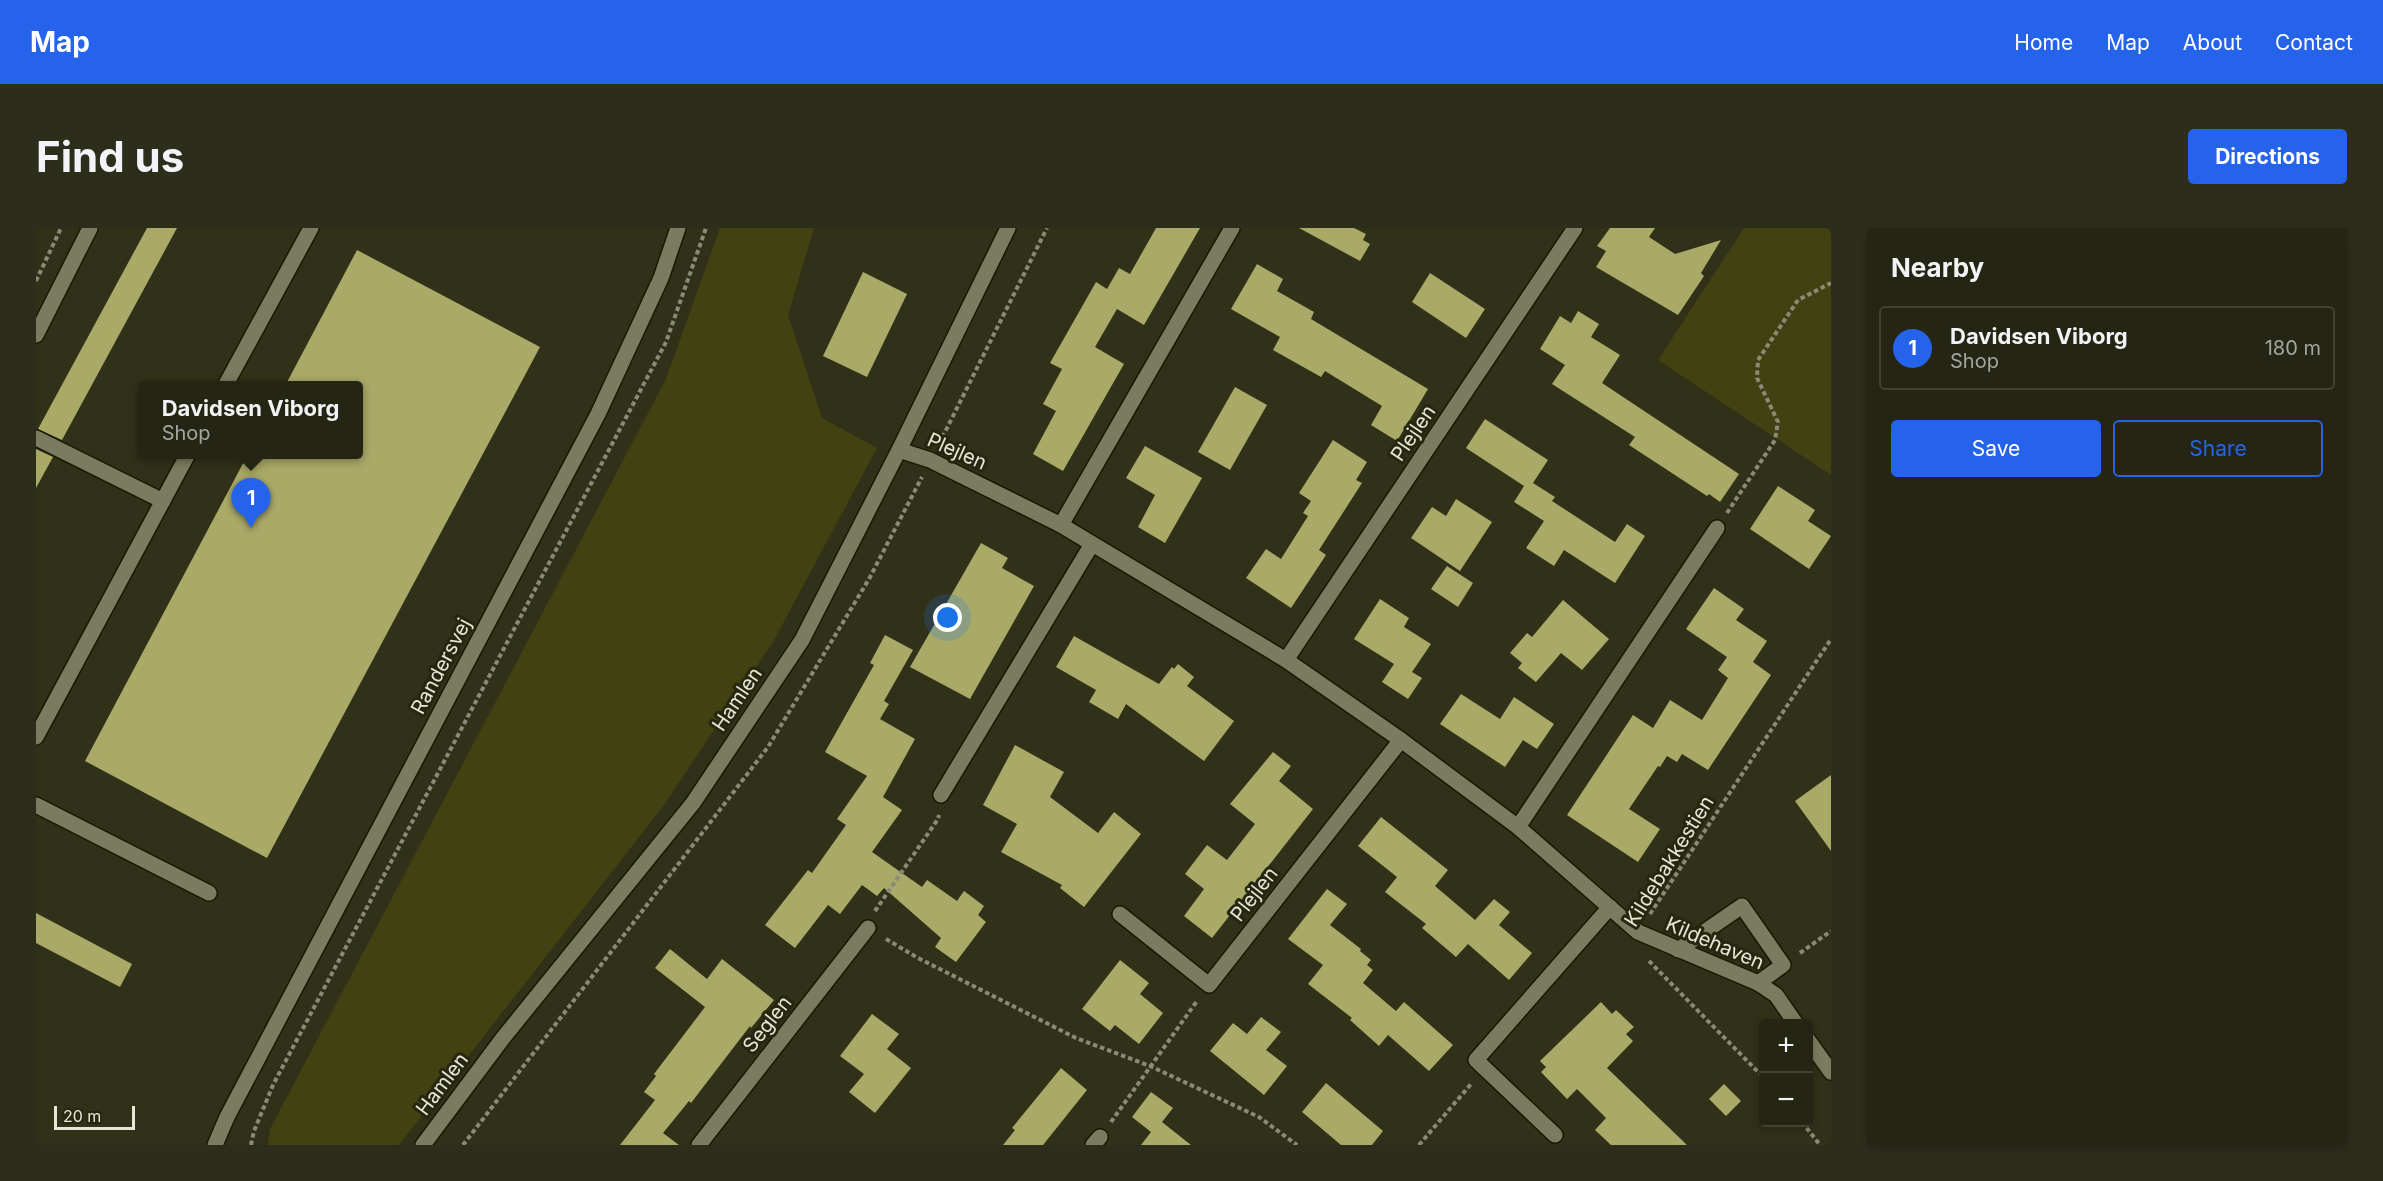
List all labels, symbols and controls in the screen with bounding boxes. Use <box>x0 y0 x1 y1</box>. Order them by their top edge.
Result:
text: Map <box>30 25 90 59</box>
text: Home <box>2014 30 2073 55</box>
text: Map <box>2106 30 2150 55</box>
text: About <box>2183 30 2242 55</box>
text: Contact <box>2275 30 2353 55</box>
button: Directions <box>2188 129 2347 184</box>
text: Find us <box>36 131 184 182</box>
text: Nearby <box>1891 252 1984 283</box>
text: Davidsen Viborg <box>1950 323 2128 349</box>
text: 1 <box>1908 336 1917 360</box>
text: 180 m <box>2265 336 2321 360</box>
text: Shop <box>1950 349 1999 373</box>
popup <box>138 381 363 459</box>
text: Davidsen Viborg <box>162 395 339 421</box>
street label: Plejlen <box>1386 400 1440 466</box>
button: Save <box>1891 420 2101 477</box>
button: Share <box>2113 420 2323 477</box>
text: Shop <box>162 421 211 445</box>
street label: Plejlen <box>924 427 990 475</box>
pin: 1 <box>232 478 270 528</box>
your location <box>933 603 962 632</box>
street label: Randersvej <box>406 614 476 718</box>
street label: Hamlen <box>707 662 767 736</box>
street label: Kildebakkestien <box>1619 791 1719 931</box>
street label: Plejlen <box>1225 862 1283 926</box>
street label: Kildehaven <box>1662 912 1768 974</box>
street label: Seglen <box>738 991 796 1057</box>
map controls <box>1759 1019 1813 1127</box>
button: + <box>1759 1019 1813 1073</box>
street label: Hamlen <box>411 1048 473 1120</box>
button: − <box>1759 1073 1813 1127</box>
scale bar <box>54 1103 135 1130</box>
text: 20 m <box>63 1106 101 1126</box>

